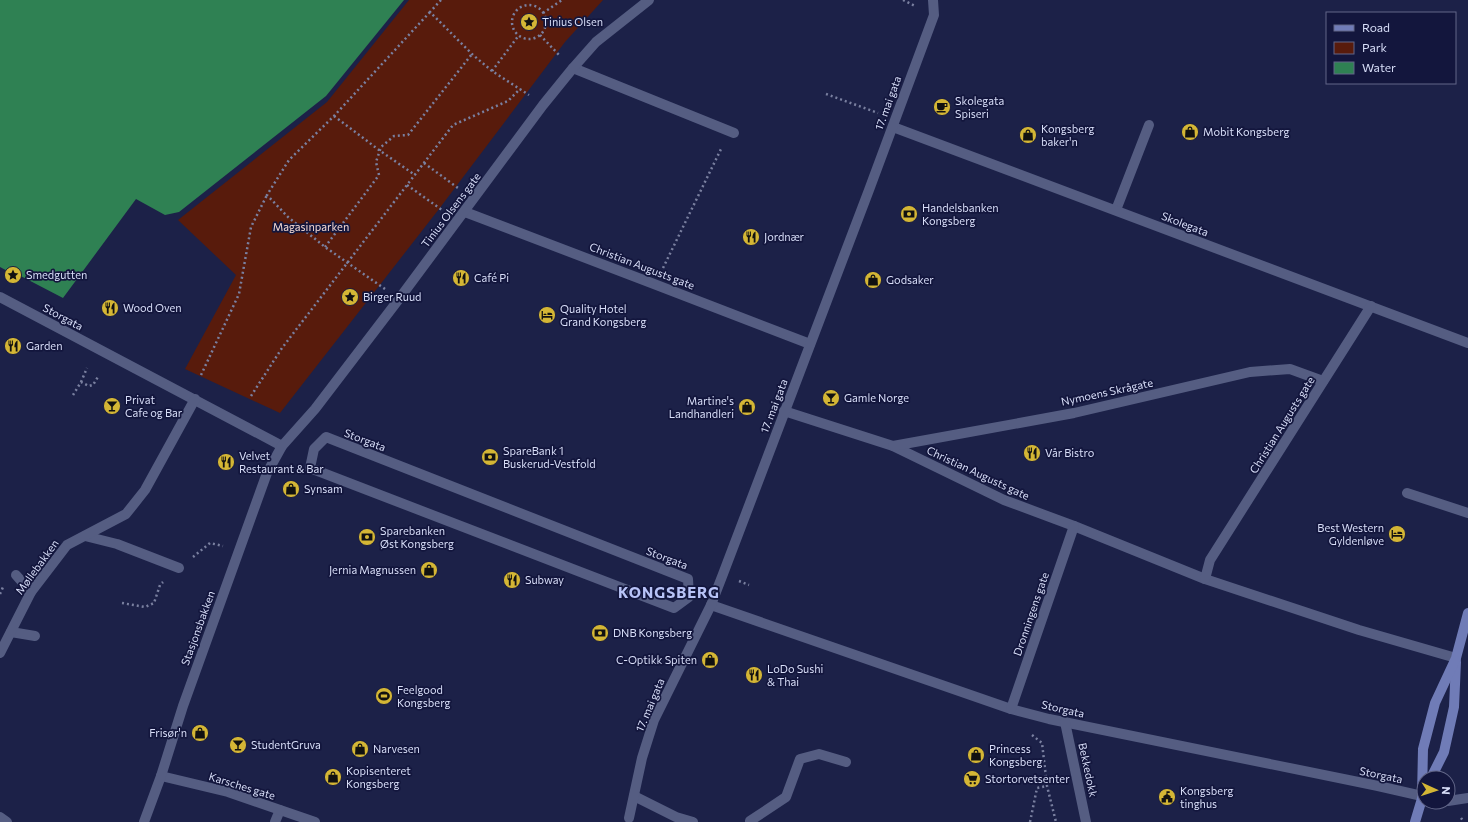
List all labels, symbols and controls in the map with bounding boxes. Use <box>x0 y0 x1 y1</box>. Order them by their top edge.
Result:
place icon: Tinius Olsen <box>519 12 539 32</box>
legend <box>1326 12 1456 84</box>
place label: Tinius Olsen <box>542 15 603 28</box>
text: Road <box>1362 20 1390 34</box>
text: Park <box>1362 40 1388 54</box>
text: Water <box>1362 60 1396 74</box>
street label: 17. mai gata <box>872 74 903 132</box>
place label: Skolegata Spiseri <box>955 94 1004 120</box>
cafe icon: Skolegata Spiseri <box>932 97 952 117</box>
place label: Kongsberg baker'n <box>1041 122 1095 148</box>
shop icon: Mobit Kongsberg <box>1180 122 1200 142</box>
shop icon: Kongsberg baker'n <box>1018 125 1038 145</box>
place label: Mobit Kongsberg <box>1203 125 1290 138</box>
street label: Tinius Olsens gate <box>418 170 483 250</box>
place label: Handelsbanken Kongsberg <box>922 201 999 227</box>
bank icon: Handelsbanken Kongsberg <box>899 204 919 224</box>
street label: Skolegata <box>1160 209 1210 238</box>
park label: Magasinparken <box>273 220 349 233</box>
restaurant icon: Jordnær <box>741 227 761 247</box>
place label: Jordnær <box>764 230 805 244</box>
street label: Christian Augusts gate <box>588 239 697 292</box>
place icon: Smedgutten <box>3 265 23 285</box>
place label: Smedgutten <box>26 268 87 281</box>
restaurant icon: Café Pi <box>451 268 471 288</box>
shop icon: Godsaker <box>863 270 883 290</box>
place label: Café Pi <box>474 271 509 284</box>
place label: Godsaker <box>886 273 934 286</box>
place icon: Birger Ruud <box>340 287 360 307</box>
place label: Birger Ruud <box>363 290 421 303</box>
restaurant icon: Wood Oven <box>100 298 120 318</box>
street label: Storgata <box>41 301 86 333</box>
place label: Wood Oven <box>123 301 182 314</box>
place label: Quality Hotel Grand Kongsberg <box>560 302 646 328</box>
hotel icon: Quality Hotel Grand Kongsberg <box>537 305 557 325</box>
restaurant icon: Garden <box>3 336 23 356</box>
place label: Garden <box>26 339 62 352</box>
street label: Christian Augusts gate <box>1246 374 1317 476</box>
street label: Nymoens Skrågate <box>1060 375 1154 408</box>
street label: 17. mai gata <box>757 377 790 435</box>
bar icon: Gamle Norge <box>821 388 841 408</box>
place label: Gamle Norge <box>844 391 909 404</box>
place label: Privat Cafe og Bar <box>125 393 183 419</box>
place label: Martine's Landhandleri <box>669 394 734 420</box>
bar icon: Privat Cafe og Bar <box>102 396 122 416</box>
shop icon: Martine's Landhandleri <box>737 397 757 417</box>
street label: Storgata <box>342 426 388 453</box>
street label: Christian Augusts gate <box>925 443 1032 502</box>
restaurant icon: Vår Bistro <box>1022 443 1042 463</box>
place label: SpareBank 1 Buskerud-Vestfold <box>503 444 596 470</box>
place label: Vår Bistro <box>1045 446 1095 459</box>
bank icon: SpareBank 1 Buskerud-Vestfold <box>480 447 500 467</box>
place label: Velvet Restaurant & Bar <box>239 449 324 475</box>
restaurant icon: Velvet Restaurant & Bar <box>216 452 236 472</box>
shop icon: Synsam <box>281 479 301 499</box>
place label: Synsam <box>304 482 343 495</box>
place label: Best Western Gyldenløve <box>1317 521 1384 547</box>
place label: Sparebanken Øst Kongsberg <box>380 524 454 550</box>
hotel icon: Best Western Gyldenløve <box>1387 524 1407 544</box>
bank icon: Sparebanken Øst Kongsberg <box>357 527 377 547</box>
street label: Møllebakken <box>12 537 61 597</box>
street label: Storgata <box>644 544 690 571</box>
shop icon: Jernia Magnussen <box>419 560 439 580</box>
place label: Jernia Magnussen <box>329 563 416 577</box>
restaurant icon: Subway <box>502 570 522 590</box>
street label: Dronningens gate <box>1010 570 1051 657</box>
place label: Subway <box>525 573 564 586</box>
district label: KONGSBERG <box>618 583 720 601</box>
street label: Stasjonsbakken <box>178 589 217 667</box>
bank icon: DNB Kongsberg <box>590 623 610 643</box>
place label: DNB Kongsberg <box>613 626 692 639</box>
shop icon: C-Optikk Spiten <box>700 650 720 670</box>
place label: C-Optikk Spiten <box>616 653 697 666</box>
place label: LoDo Sushi & Thai <box>767 662 824 688</box>
restaurant icon: LoDo Sushi & Thai <box>744 665 764 685</box>
street label: 17. mai gata <box>632 676 667 733</box>
place label: Feelgood Kongsberg <box>397 683 451 709</box>
sports icon: Feelgood Kongsberg <box>374 686 394 706</box>
street label: Storgata <box>1040 697 1086 720</box>
shop icon: Frisør'n <box>190 723 210 743</box>
place label: Frisør'n <box>149 726 187 739</box>
bar icon: StudentGruva <box>228 735 248 755</box>
place label: StudentGruva <box>251 738 321 751</box>
shop icon: Narvesen <box>350 739 370 759</box>
place label: Narvesen <box>373 742 420 755</box>
place label: Princess Kongsberg <box>989 742 1043 768</box>
street label: Bekkedokk <box>1076 742 1101 798</box>
shop icon: Princess Kongsberg <box>966 745 986 765</box>
place label: Kopisenteret Kongsberg <box>346 764 411 790</box>
street label: Storgata <box>1358 764 1404 785</box>
shop icon: Kopisenteret Kongsberg <box>323 767 343 787</box>
street label: Karsches gate <box>207 769 277 802</box>
supermarket icon: Stortorvetsenter <box>962 769 982 789</box>
north arrow <box>1416 770 1456 810</box>
place label: Stortorvetsenter <box>985 772 1070 785</box>
place label: Kongsberg tinghus <box>1180 784 1234 810</box>
text: N <box>1440 786 1453 795</box>
public building icon: Kongsberg tinghus <box>1157 787 1177 807</box>

